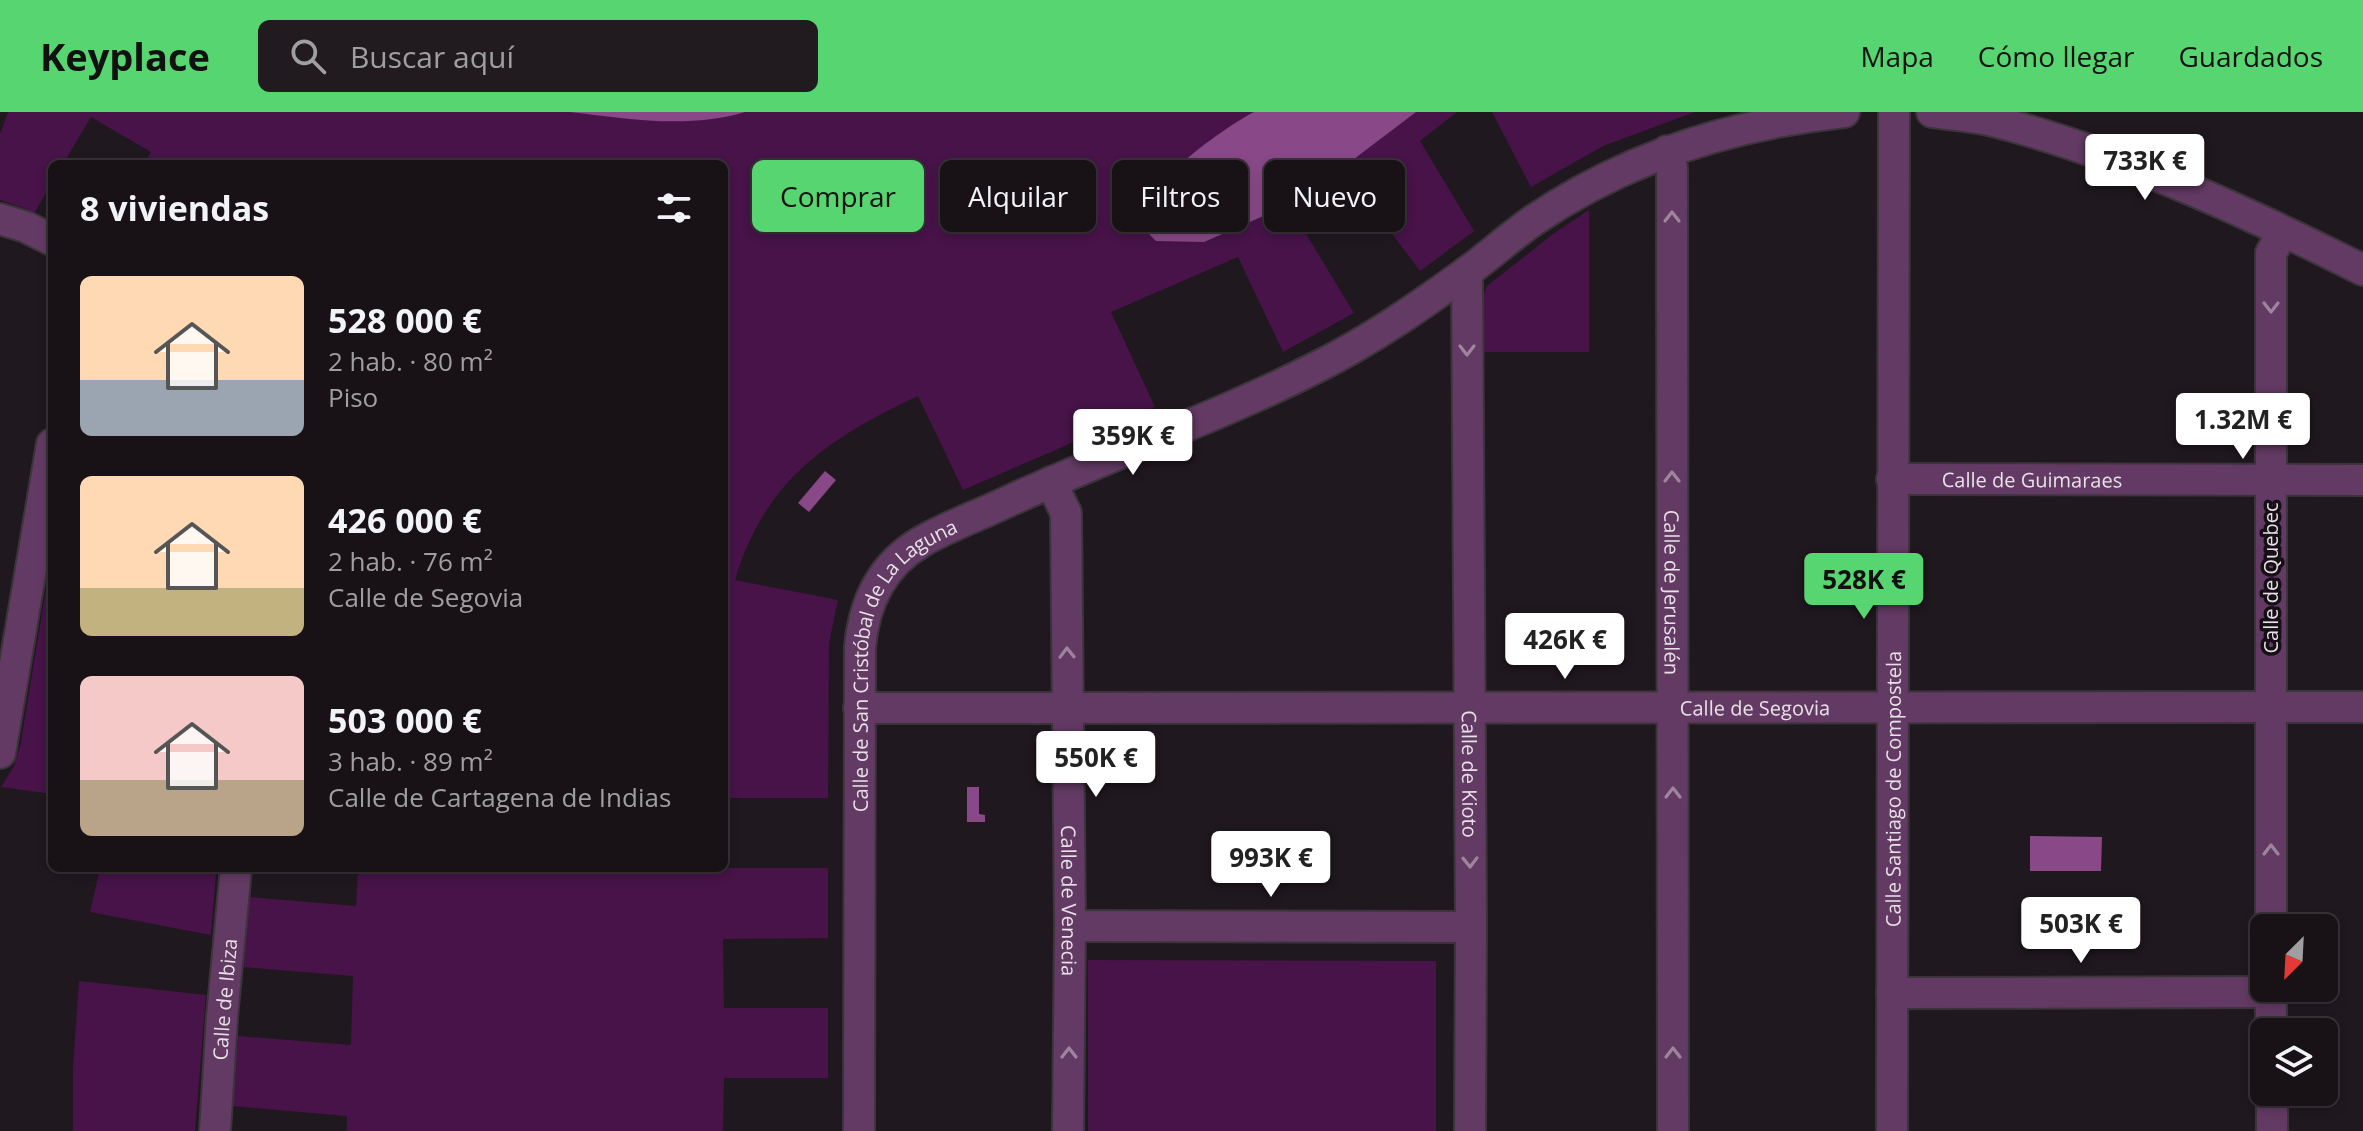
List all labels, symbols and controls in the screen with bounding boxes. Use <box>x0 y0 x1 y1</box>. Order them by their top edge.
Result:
search box <box>258 20 818 92</box>
text: Keyplace <box>40 30 210 82</box>
icon: search <box>286 34 330 78</box>
text: Buscar aquí <box>350 36 514 77</box>
text: Mapa <box>1860 37 1934 75</box>
text: Cómo llegar <box>1978 37 2134 75</box>
text: Guardados <box>2178 37 2323 75</box>
pin: 733K € <box>2080 134 2210 202</box>
text: 733K € <box>2103 142 2187 178</box>
chip: Comprar <box>752 160 924 232</box>
chip: Alquilar <box>940 160 1096 232</box>
chip: Filtros <box>1112 160 1248 232</box>
chip: Nuevo <box>1264 160 1405 232</box>
text: 8 viviendas <box>80 185 269 231</box>
icon: filters <box>652 186 696 230</box>
one-way arrow <box>1663 210 1681 223</box>
text: 528 000 € <box>328 297 482 343</box>
one-way arrow <box>2262 301 2280 314</box>
icon: home <box>144 308 240 404</box>
text: 2 hab. · 80 m² <box>328 343 493 379</box>
one-way arrow <box>1458 344 1476 357</box>
text: Piso <box>328 379 378 415</box>
pin: 1.32M € <box>2169 393 2317 461</box>
text: 1.32M € <box>2194 401 2292 437</box>
pin: 359K € <box>1068 409 1198 477</box>
text: 359K € <box>1091 417 1175 453</box>
street label: Calle de Guimaraes <box>1942 466 2122 493</box>
one-way arrow <box>1663 470 1681 483</box>
text: 426 000 € <box>328 497 482 543</box>
street label: Calle de Quebec <box>2257 503 2284 654</box>
icon: home <box>144 508 240 604</box>
street label: Calle de Jerusalén <box>1659 510 1686 675</box>
street label: Calle de San Cristóbal de La Laguna <box>846 512 961 812</box>
text: 2 hab. · 76 m² <box>328 543 493 579</box>
pin: 528K € <box>1799 553 1929 621</box>
text: 528K € <box>1822 561 1906 597</box>
text: Calle de Segovia <box>328 579 523 615</box>
pin: 426K € <box>1500 613 1630 681</box>
text: 426K € <box>1523 621 1607 657</box>
one-way arrow <box>1059 646 1076 659</box>
street label: Calle Santiago de Compostela <box>1879 651 1906 927</box>
street label: Calle de Segovia <box>1680 694 1830 721</box>
text: 503 000 € <box>328 697 482 743</box>
icon: home <box>144 708 240 804</box>
street label: Calle de Kioto <box>1456 710 1484 838</box>
pin: 550K € <box>1031 731 1161 799</box>
text: 550K € <box>1054 739 1138 775</box>
text: 3 hab. · 89 m² <box>328 743 493 779</box>
text: Calle de Cartagena de Indias <box>328 779 671 815</box>
one-way arrow <box>1664 786 1682 799</box>
street label: Calle de Venecia <box>1056 825 1084 976</box>
pin: 993K € <box>1206 831 1336 899</box>
text: 993K € <box>1229 839 1313 875</box>
one-way arrow <box>2262 843 2280 856</box>
one-way arrow <box>1462 856 1479 869</box>
pin: 503K € <box>2016 897 2146 965</box>
text: 503K € <box>2039 905 2123 941</box>
north arrow <box>2250 914 2338 1002</box>
map controls <box>2250 914 2338 1106</box>
street label: Calle de Ibiza <box>206 937 243 1061</box>
button: layers <box>2250 1018 2338 1106</box>
one-way arrow <box>1060 1046 1078 1059</box>
one-way arrow <box>1664 1046 1682 1059</box>

